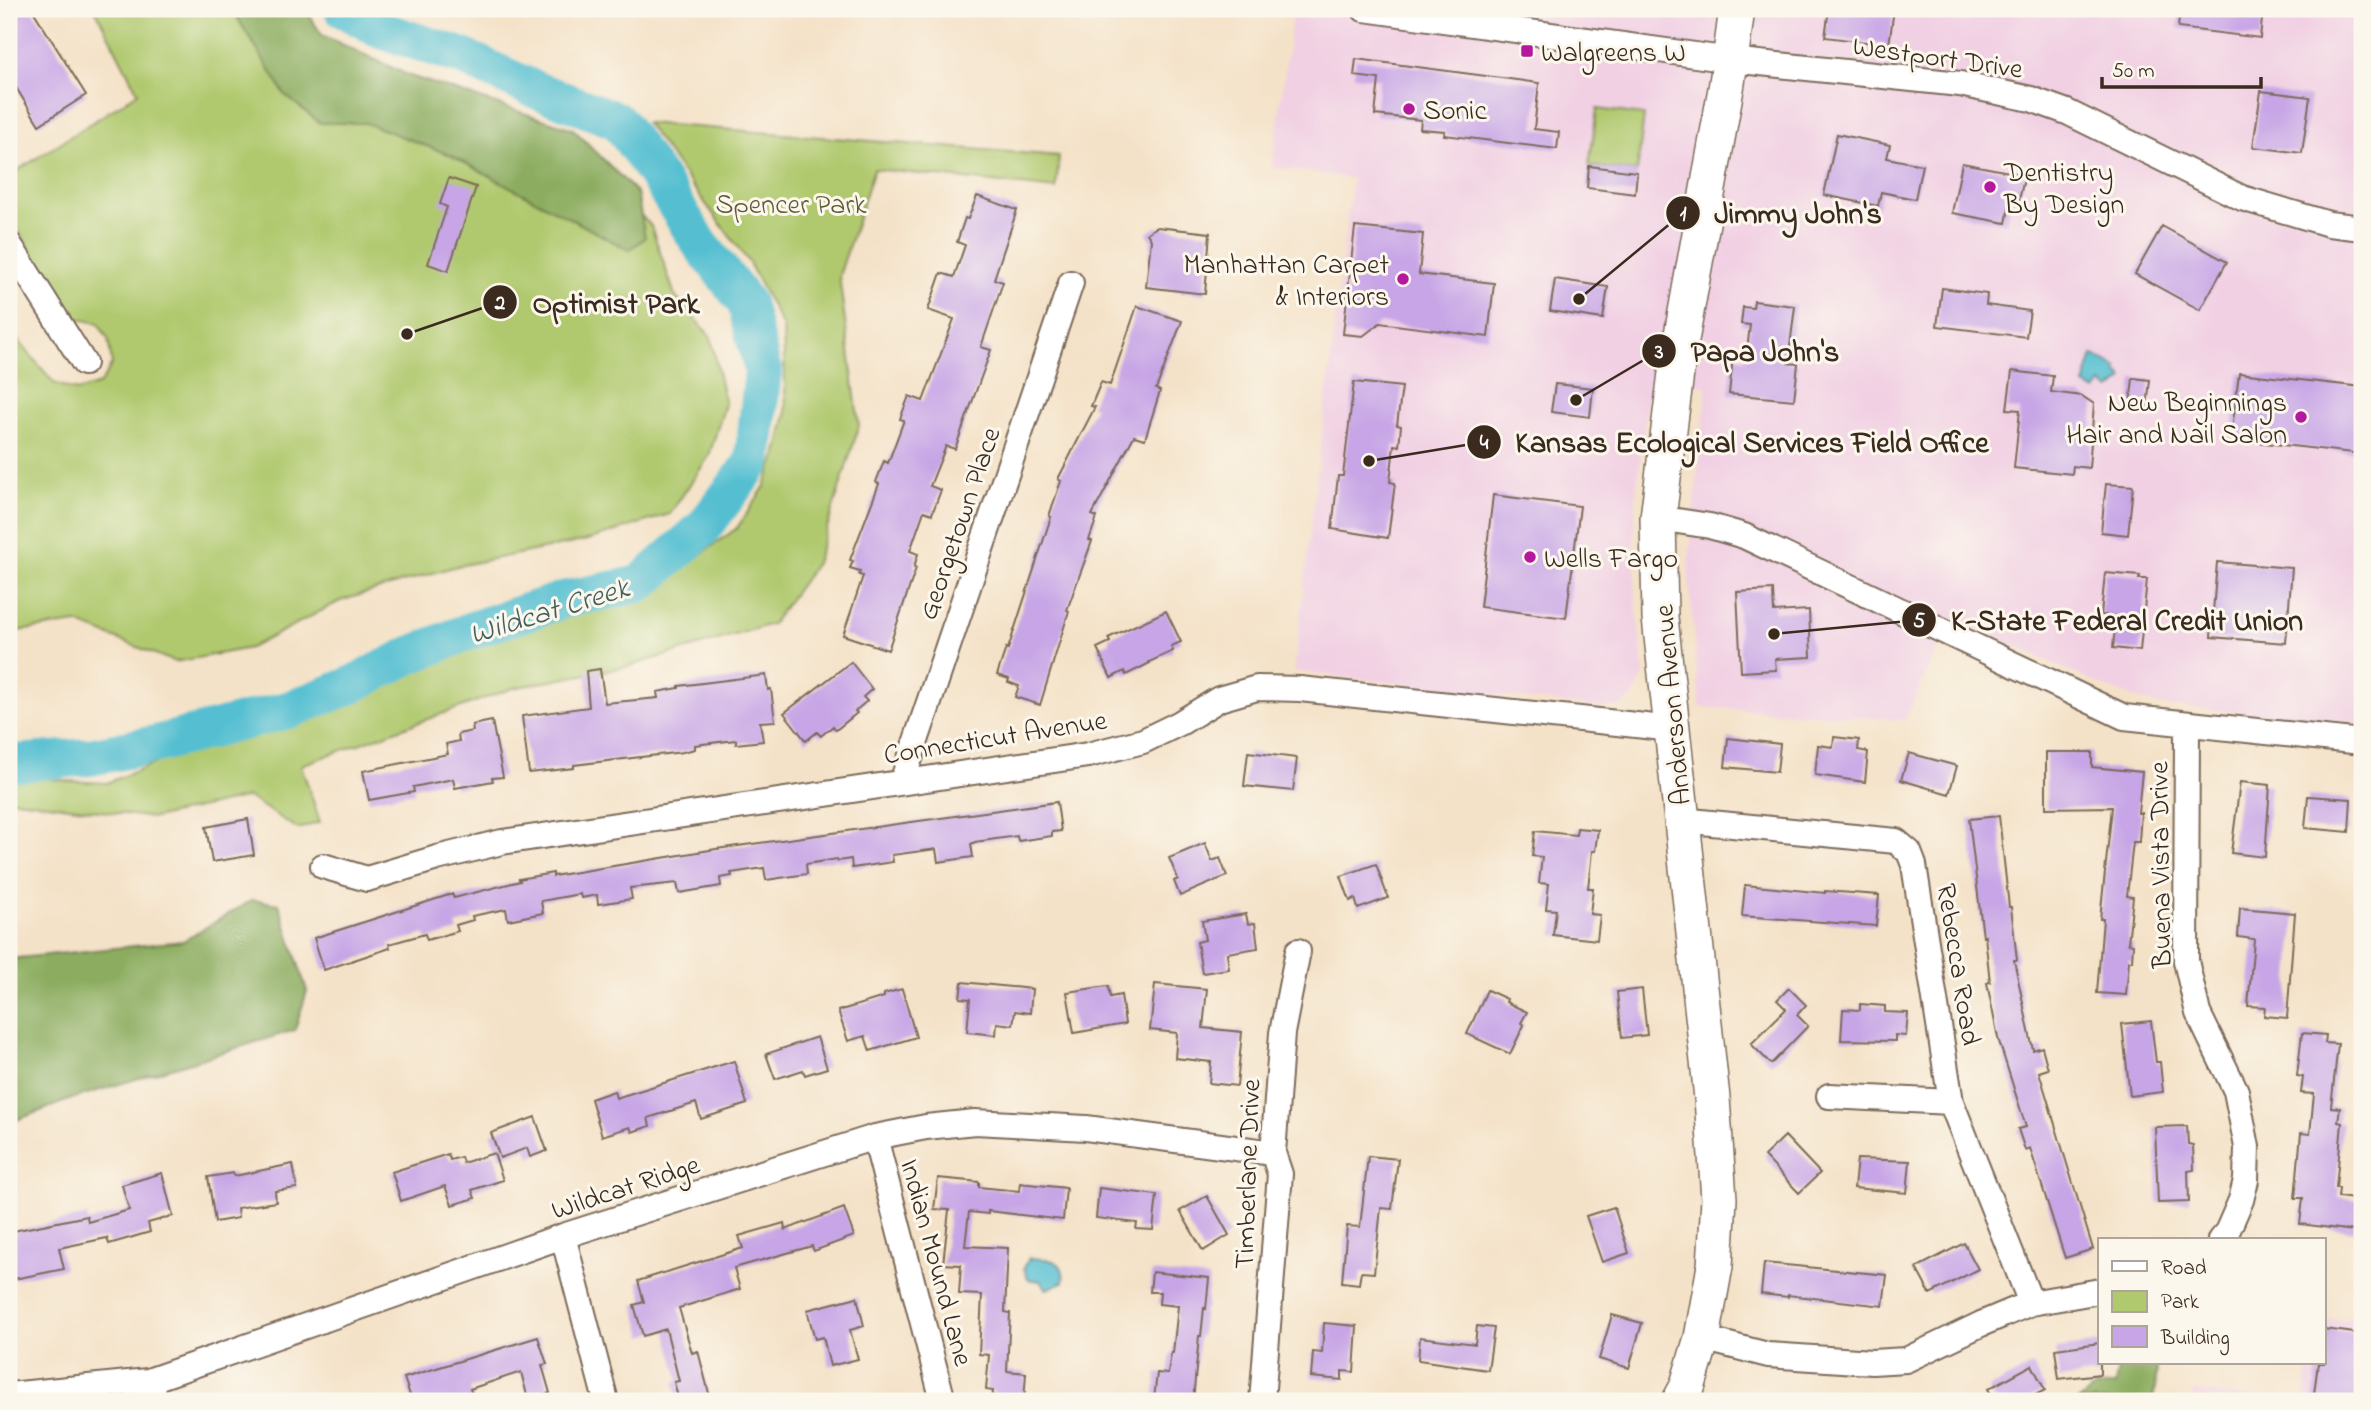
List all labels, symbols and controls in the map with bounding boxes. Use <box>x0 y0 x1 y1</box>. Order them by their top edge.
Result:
street label: Westport Drive <box>1850 27 2026 92</box>
place label: Walgreens W <box>1541 34 1686 75</box>
marker: Walgreens W <box>1519 43 1535 59</box>
scale bar <box>2102 46 2261 90</box>
text: 50 m <box>2112 57 2155 87</box>
place label: Sonic <box>1423 92 1487 133</box>
marker: Sonic <box>1401 101 1417 117</box>
place label: Dentistry By Design <box>2003 154 2124 227</box>
marker: Dentistry By Design <box>1982 179 1998 195</box>
park label: Spencer Park <box>716 186 867 227</box>
callout: Jimmy John's <box>1666 187 1896 238</box>
text: Jimmy John's <box>1714 194 1882 238</box>
text: 1 <box>1680 200 1687 230</box>
place label: Manhattan Carpet & Interiors <box>1184 246 1389 319</box>
marker: Manhattan Carpet & Interiors <box>1395 271 1411 287</box>
callout: Optimist Park <box>483 277 713 328</box>
text: Optimist Park <box>532 284 700 328</box>
text: 2 <box>494 289 506 319</box>
callout: Papa John's <box>1642 325 1853 376</box>
text: Papa John's <box>1691 332 1839 376</box>
text: 3 <box>1654 338 1664 368</box>
place label: New Beginnings Hair and Nail Salon <box>2066 384 2287 457</box>
marker: New Beginnings Hair and Nail Salon <box>2293 409 2309 425</box>
callout: Kansas Ecological Services Field Office <box>1467 416 2003 467</box>
street label: Georgetown Place <box>909 422 1014 626</box>
text: Kansas Ecological Services Field Office <box>1515 423 1990 468</box>
text: 4 <box>1480 429 1489 459</box>
place label: Wells Fargo <box>1544 540 1678 581</box>
marker: Wells Fargo <box>1522 549 1538 565</box>
water label: Wildcat Creek <box>465 567 637 658</box>
callout: K-State Federal Credit Union <box>1902 594 2317 645</box>
text: K-State Federal Credit Union <box>1951 601 2303 645</box>
street label: Anderson Avenue <box>1645 602 1704 807</box>
text: 5 <box>1913 607 1925 637</box>
street label: Connecticut Avenue <box>881 702 1111 777</box>
street label: Buena Vista Drive <box>2140 761 2185 970</box>
street label: Rebecca Road <box>1924 881 1990 1049</box>
street label: Timberlane Drive <box>1226 1078 1273 1270</box>
street label: Wildcat Ridge <box>547 1146 706 1233</box>
street label: Indian Mound Lane <box>887 1155 982 1371</box>
legend <box>2098 1238 2326 1364</box>
text: Road <box>2161 1254 2207 1284</box>
text: Park <box>2161 1288 2200 1318</box>
text: Building <box>2160 1324 2230 1356</box>

